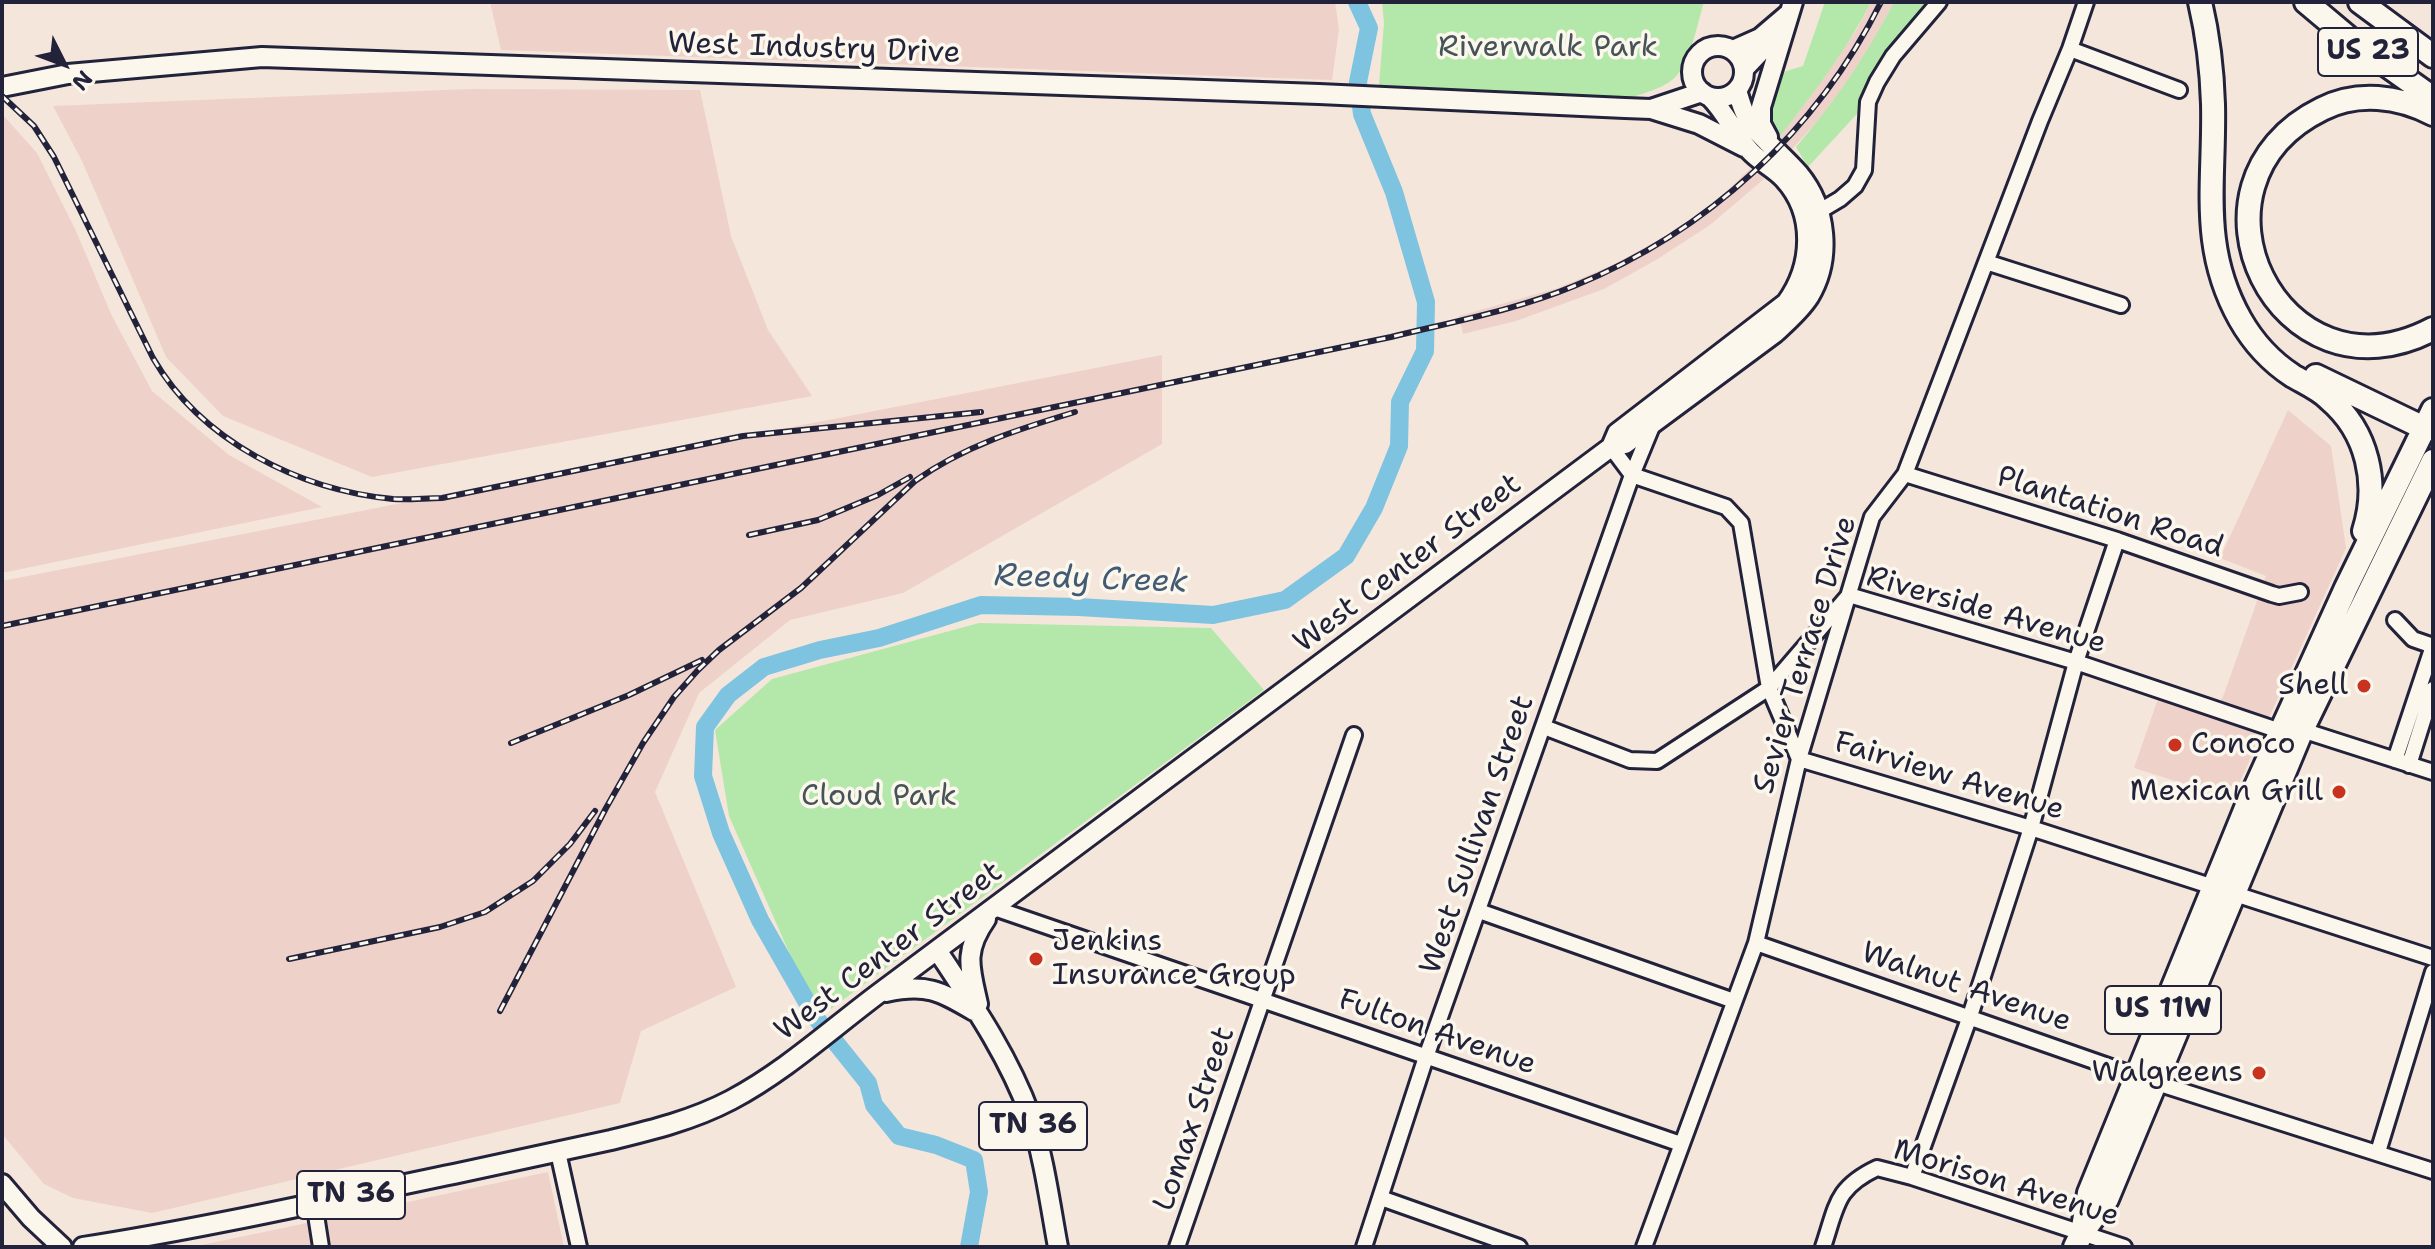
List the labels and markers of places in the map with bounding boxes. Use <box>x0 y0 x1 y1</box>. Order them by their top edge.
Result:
place label: Shell <box>2278 668 2348 704</box>
marker: Shell <box>2355 677 2373 695</box>
place label: Conoco <box>2191 727 2296 763</box>
marker: Conoco <box>2166 736 2184 754</box>
place label: Mexican Grill <box>2130 774 2323 810</box>
marker: Mexican Grill <box>2330 783 2348 801</box>
place label: Jenkins Insurance Group <box>1052 924 1296 994</box>
marker: Jenkins Insurance Group <box>1027 950 1045 968</box>
place label: Walgreens <box>2092 1055 2243 1091</box>
marker: Walgreens <box>2250 1064 2268 1082</box>

